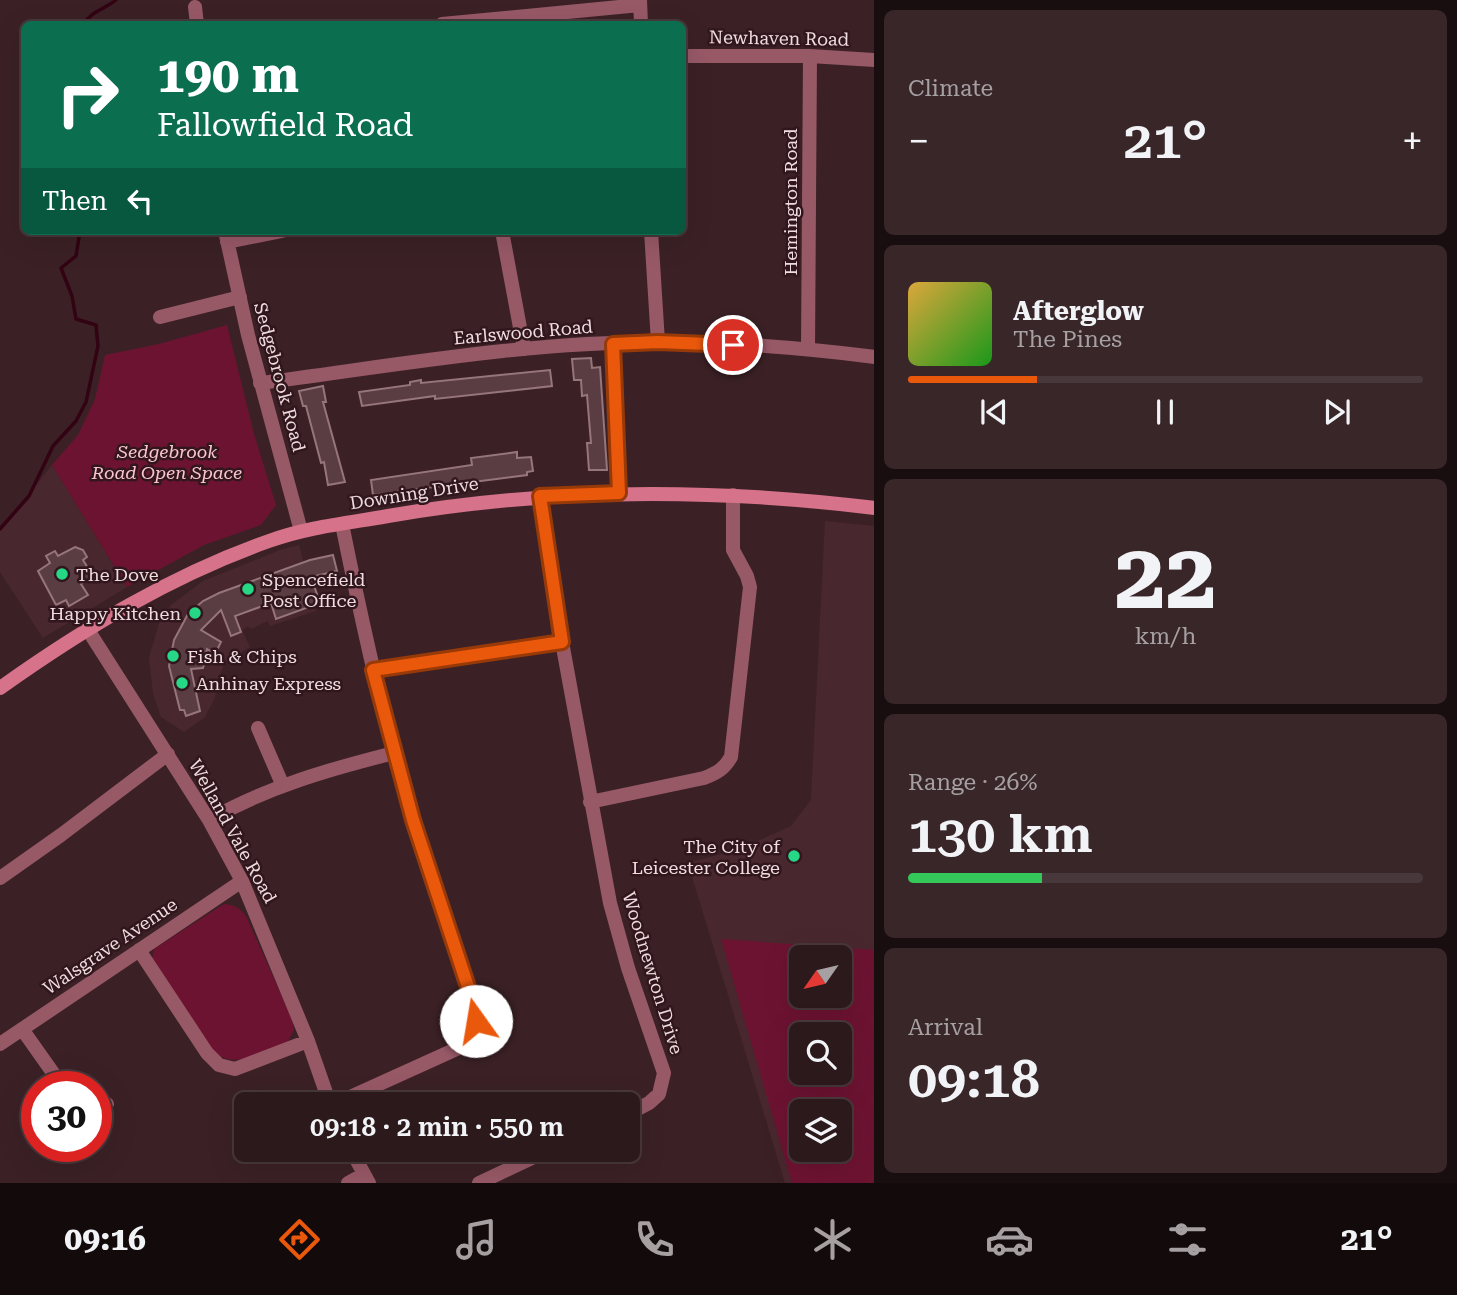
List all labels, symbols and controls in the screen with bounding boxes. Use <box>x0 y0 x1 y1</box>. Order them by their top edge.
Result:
street label: Newhaven Road <box>709 26 850 50</box>
text: 190 m <box>157 47 299 104</box>
icon: right <box>42 49 133 140</box>
text: Climate <box>908 75 993 102</box>
text: Fallowfield Road <box>157 106 413 144</box>
text: 21° <box>1124 110 1207 171</box>
text: − <box>908 119 929 163</box>
text: + <box>1402 119 1423 163</box>
street label: Hemington Road <box>780 128 801 275</box>
icon: left <box>121 182 159 220</box>
text: Then <box>42 186 107 216</box>
text: Afterglow <box>1013 296 1144 326</box>
street label: Sedgebrook Road <box>250 300 310 454</box>
street label: Earlswood Road <box>452 315 594 349</box>
pin <box>703 315 763 375</box>
icon: arrive <box>714 326 752 364</box>
text: The Pines <box>1013 326 1122 353</box>
icon: previous <box>975 393 1013 431</box>
icon: pause <box>1146 393 1184 431</box>
icon: next <box>1318 393 1356 431</box>
park label: Sedgebrook Road Open Space <box>91 441 242 483</box>
street label: Downing Drive <box>348 472 480 514</box>
text: 22 <box>1115 524 1216 630</box>
place label: The Dove <box>76 564 159 585</box>
marker: The Dove <box>54 566 70 582</box>
place label: Spencefield Post Office <box>262 569 366 611</box>
marker: Spencefield Post Office <box>240 581 256 597</box>
place label: Happy Kitchen <box>49 603 181 624</box>
marker: Happy Kitchen <box>187 605 203 621</box>
text: km/h <box>1135 623 1196 650</box>
place label: Fish & Chips <box>187 646 297 667</box>
marker: Fish & Chips <box>165 648 181 664</box>
place label: Anhinay Express <box>196 673 341 694</box>
marker: Anhinay Express <box>174 675 190 691</box>
street label: Welland Vale Road <box>185 755 281 907</box>
text: Range · 26% <box>908 769 1037 796</box>
text: 130 km <box>908 804 1093 865</box>
place label: The City of Leicester College <box>632 836 781 878</box>
marker: The City of Leicester College <box>786 848 802 864</box>
street label: Woodnewton Drive <box>618 889 688 1057</box>
street label: Walsgrave Avenue <box>39 893 181 999</box>
north arrow <box>789 945 852 1008</box>
map controls <box>789 945 852 1162</box>
position arrow <box>439 984 513 1058</box>
text: Arrival <box>908 1014 983 1041</box>
button: search <box>789 1022 852 1085</box>
text: 09:18 <box>908 1049 1040 1110</box>
speed limit sign: 30 <box>21 1071 112 1162</box>
button: layers <box>789 1099 852 1162</box>
text: 09:18 · 2 min · 550 m <box>310 1112 564 1142</box>
icon: directions <box>275 1215 324 1264</box>
icon: music <box>452 1215 501 1264</box>
icon: phone <box>630 1215 679 1264</box>
icon: climate <box>808 1215 857 1264</box>
icon: car <box>985 1215 1034 1264</box>
icon: filters <box>1163 1215 1212 1264</box>
text: 09:16 <box>64 1220 146 1258</box>
text: 21° <box>1341 1220 1393 1258</box>

